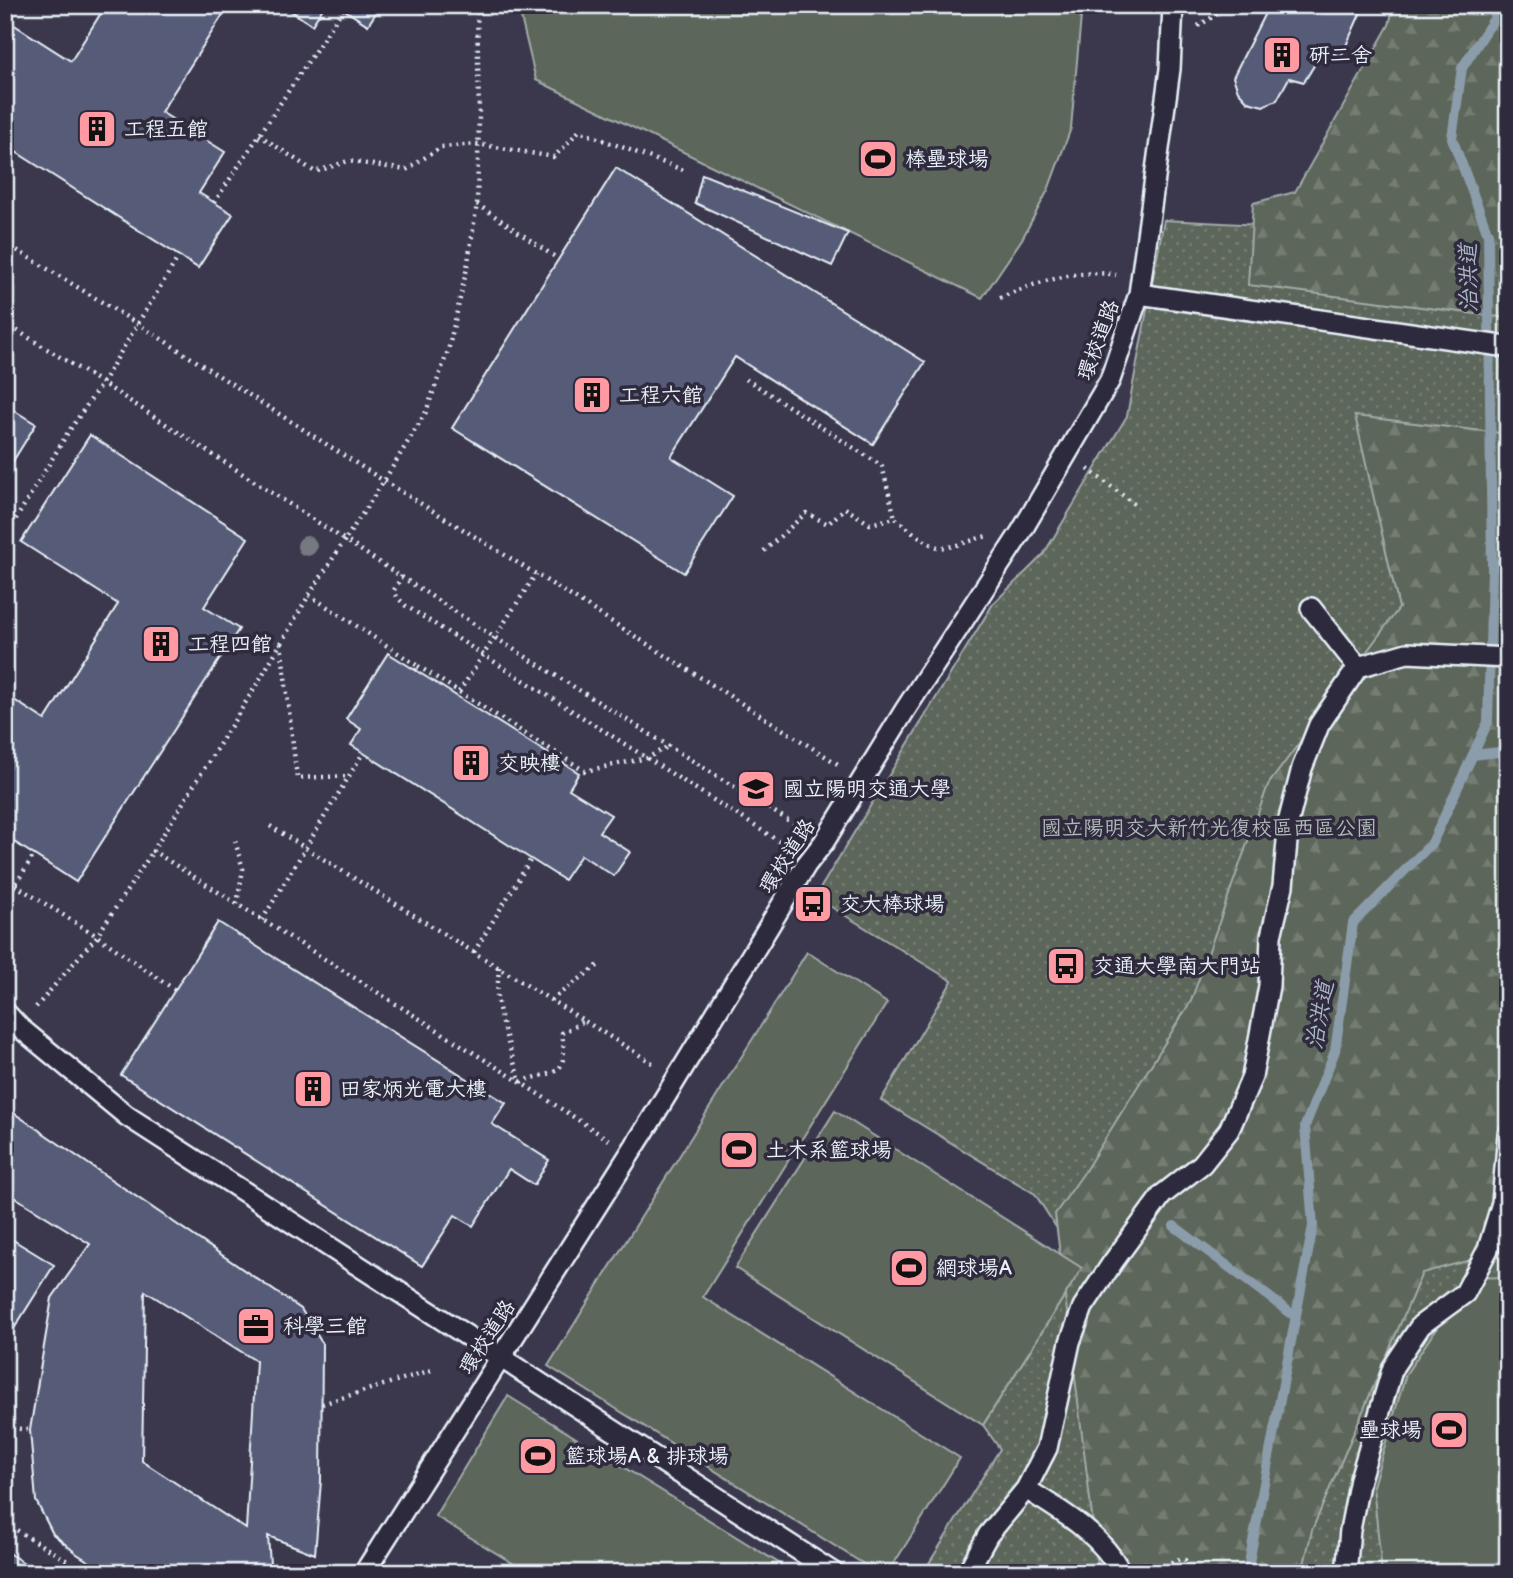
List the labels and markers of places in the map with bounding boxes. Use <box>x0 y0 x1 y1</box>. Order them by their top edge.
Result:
building icon: 研二舍 <box>1261 34 1303 76</box>
place label: 研二舍 <box>1309 43 1372 68</box>
building icon: 工程五館 <box>76 108 118 150</box>
place label: 工程五館 <box>124 117 208 142</box>
sports icon: 棒壘球場 <box>857 138 899 180</box>
place label: 棒壘球場 <box>905 147 989 172</box>
building icon: 工程六館 <box>571 374 613 416</box>
place label: 工程六館 <box>619 383 703 408</box>
building icon: 工程四館 <box>140 623 182 665</box>
place label: 工程四館 <box>188 632 272 657</box>
building icon: 交映樓 <box>450 742 492 784</box>
place label: 交映樓 <box>498 751 561 776</box>
school or university icon: 國立陽明交通大學 <box>735 768 777 810</box>
place label: 國立陽明交通大學 <box>783 777 951 802</box>
bus stop icon: 交大棒球場 <box>792 883 834 925</box>
place label: 交大棒球場 <box>840 892 945 917</box>
bus stop icon: 交通大學南大門站 <box>1045 945 1087 987</box>
place label: 交通大學南大門站 <box>1093 954 1261 979</box>
building icon: 田家炳光電大樓 <box>292 1068 334 1110</box>
place label: 田家炳光電大樓 <box>340 1077 487 1102</box>
sports icon: 土木系籃球場 <box>718 1129 760 1171</box>
place label: 土木系籃球場 <box>766 1138 892 1163</box>
sports icon: 網球場A <box>888 1247 930 1289</box>
place label: 網球場A <box>936 1256 1012 1281</box>
office icon: 科學三館 <box>235 1305 277 1347</box>
place label: 科學三館 <box>283 1314 367 1339</box>
sports icon: 壘球場 <box>1428 1409 1470 1451</box>
place label: 壘球場 <box>1359 1418 1422 1443</box>
sports icon: 籃球場A & 排球場 <box>517 1435 559 1477</box>
place label: 籃球場A & 排球場 <box>565 1444 729 1469</box>

